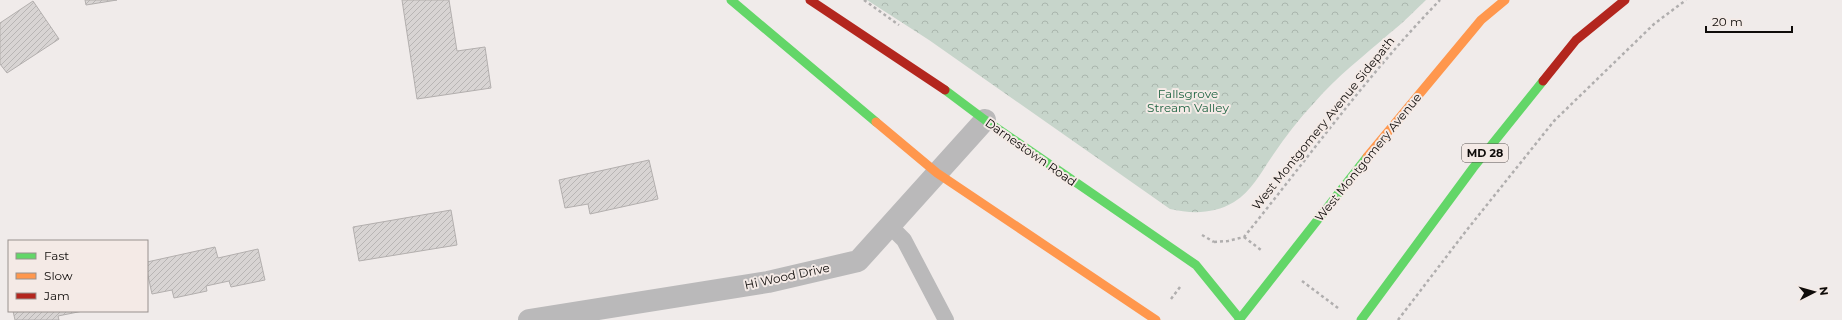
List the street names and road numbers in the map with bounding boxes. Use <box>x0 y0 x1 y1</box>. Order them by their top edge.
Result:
street label: West Montgomery Avenue Sidepath <box>1249 34 1397 212</box>
street label: West Montgomery Avenue <box>1312 90 1424 224</box>
street label: Darnestown Road <box>982 115 1080 189</box>
road number: MD 28 <box>1462 144 1508 162</box>
street label: Hi Wood Drive <box>743 260 831 292</box>

